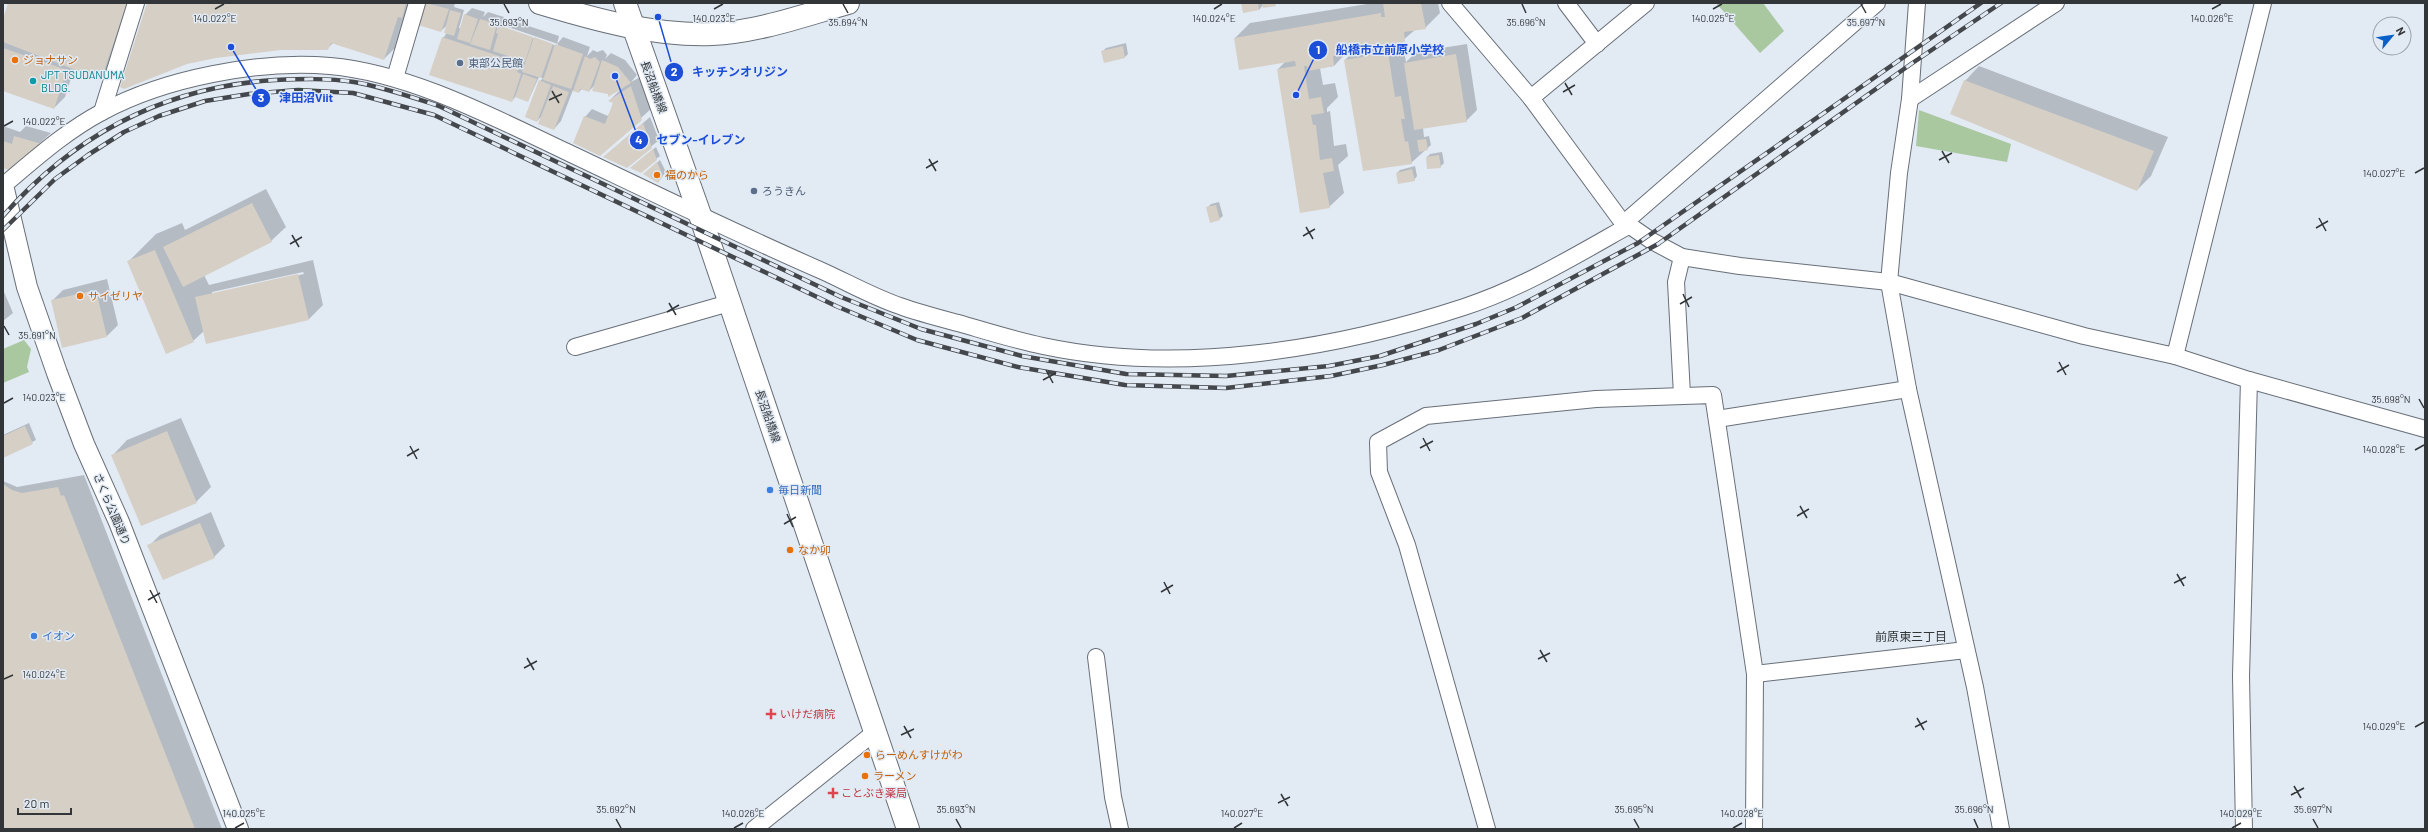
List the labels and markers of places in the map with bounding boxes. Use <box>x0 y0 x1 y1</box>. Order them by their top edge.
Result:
callout: 船橋市立前原小学校 <box>1308 38 1452 62</box>
place label: ジョナサン <box>23 53 78 66</box>
marker: ジョナサン <box>10 55 20 65</box>
place label: 東部公民館 <box>468 56 523 69</box>
marker: 東部公民館 <box>455 58 465 68</box>
callout: キッチンオリジン <box>664 60 796 84</box>
place label: JPT TSUDANUMA BLDG. <box>41 68 125 94</box>
marker: JPT TSUDANUMA BLDG. <box>28 76 38 86</box>
callout: 津田沼Viit <box>251 86 341 110</box>
callout: セブン-イレブン <box>629 128 754 152</box>
place label: 福のから <box>665 168 709 181</box>
marker: 福のから <box>652 170 662 180</box>
place label: ろうきん <box>762 184 806 197</box>
marker: ろうきん <box>749 186 759 196</box>
place label: サイゼリヤ <box>88 289 143 302</box>
marker: サイゼリヤ <box>75 291 85 301</box>
place label: 毎日新聞 <box>778 483 822 496</box>
marker: 毎日新聞 <box>765 485 775 495</box>
place label: なか卯 <box>798 543 831 556</box>
marker: なか卯 <box>785 545 795 555</box>
place label: イオン <box>42 629 75 642</box>
marker: イオン <box>29 631 39 641</box>
place label: いけだ病院 <box>780 707 835 720</box>
marker: いけだ病院 <box>765 708 777 720</box>
place label: らーめんすけがわ <box>875 748 963 761</box>
marker: らーめんすけがわ <box>862 750 872 760</box>
place label: ラーメン <box>873 769 917 782</box>
marker: ラーメン <box>860 771 870 781</box>
place label: ことぶき薬局 <box>841 786 907 799</box>
marker: ことぶき薬局 <box>828 788 838 798</box>

